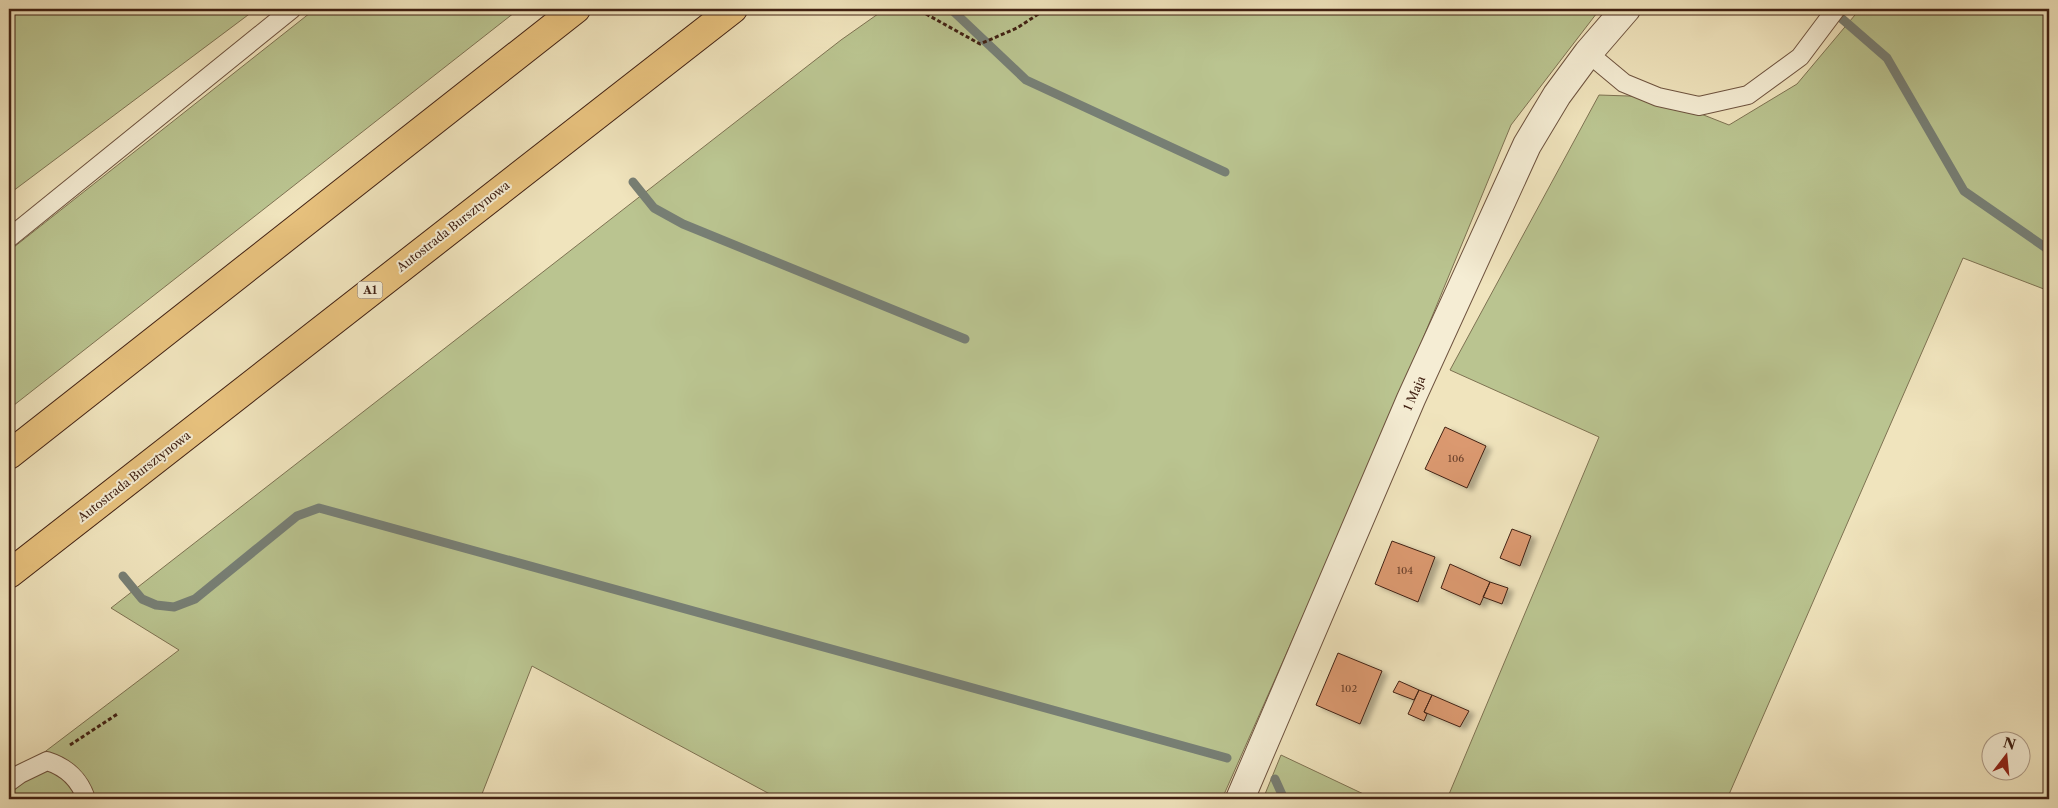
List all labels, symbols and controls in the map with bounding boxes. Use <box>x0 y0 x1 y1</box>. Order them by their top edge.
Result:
street label: Autostrada Bursztynowa <box>393 177 513 275</box>
road number: A1 <box>358 282 382 298</box>
street label: 1 Maja <box>1400 373 1429 413</box>
street label: Autostrada Bursztynowa <box>74 427 194 525</box>
house number: 106 <box>1448 452 1464 465</box>
house number: 104 <box>1397 564 1413 577</box>
house number: 102 <box>1341 682 1357 695</box>
north arrow <box>1980 730 2030 780</box>
text: N <box>2001 733 2018 754</box>

